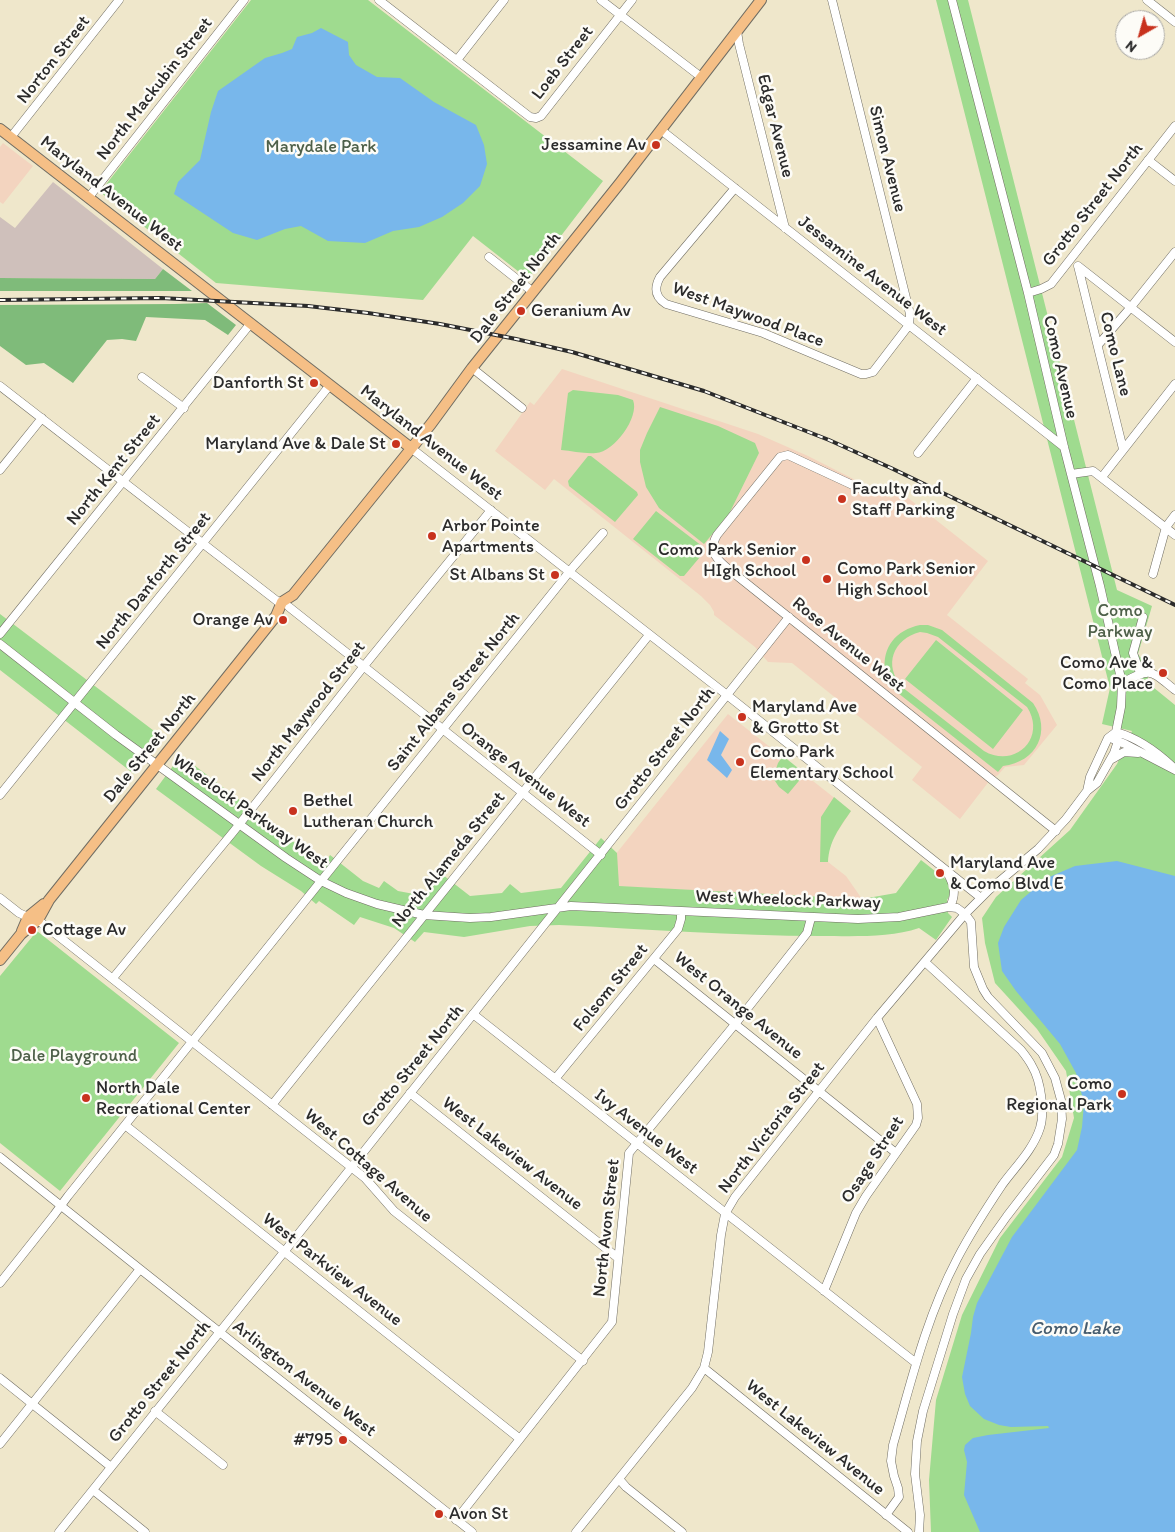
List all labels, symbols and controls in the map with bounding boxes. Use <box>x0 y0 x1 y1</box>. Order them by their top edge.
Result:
north arrow <box>1115 10 1165 60</box>
street label: Norton Street <box>13 12 95 108</box>
street label: North Mackubin Street <box>92 13 218 165</box>
street label: Loeb Street <box>527 22 599 104</box>
text: N <box>1122 37 1140 56</box>
street label: Edgar Avenue <box>752 72 798 180</box>
street label: Simon Avenue <box>863 104 911 214</box>
street label: Maryland Avenue West <box>35 132 187 256</box>
place label: Jessamine Av <box>542 134 646 156</box>
park label: Marydale Park <box>266 136 376 158</box>
marker: Jessamine Av <box>650 139 662 151</box>
street label: Grotto Street North <box>1038 139 1148 271</box>
street label: Jessamine Avenue West <box>793 211 951 341</box>
street label: Dale Street North <box>466 228 566 348</box>
street label: West Maywood Place <box>669 278 827 352</box>
place label: Geranium Av <box>531 300 631 322</box>
marker: Geranium Av <box>515 305 527 317</box>
street label: Como Lane <box>1094 310 1136 398</box>
street label: Como Avenue <box>1038 313 1082 421</box>
place label: Danforth St <box>213 372 304 394</box>
marker: Danforth St <box>308 377 320 389</box>
street label: Maryland Avenue West <box>355 381 507 505</box>
street label: North Kent Street <box>62 410 166 530</box>
place label: Maryland Ave & Dale St <box>205 433 386 455</box>
marker: Maryland Ave & Dale St <box>390 438 402 450</box>
place label: Faculty and Staff Parking <box>852 478 955 520</box>
marker: Faculty and Staff Parking <box>836 493 848 505</box>
street label: North Danforth Street <box>92 508 216 654</box>
place label: Arbor Pointe Apartments <box>442 515 540 558</box>
marker: Arbor Pointe Apartments <box>426 530 438 542</box>
place label: Como Park Senior HIgh School <box>658 539 796 582</box>
marker: Como Park Senior HIgh School <box>800 554 812 566</box>
place label: Como Park Senior High School <box>837 558 975 600</box>
place label: St Albans St <box>450 564 545 586</box>
marker: St Albans St <box>549 569 561 581</box>
marker: Como Park Senior High School <box>821 573 833 585</box>
street label: Rose Avenue West <box>787 593 909 697</box>
park label: Como Parkway <box>1088 600 1152 642</box>
street label: Saint Albans Street North <box>383 608 525 776</box>
place label: Orange Av <box>192 609 273 631</box>
marker: Orange Av <box>277 614 289 626</box>
street label: North Maywood Street <box>247 637 371 787</box>
place label: Como Ave & Como Place <box>1060 652 1153 694</box>
marker: Como Ave & Como Place <box>1157 667 1169 679</box>
street label: Grotto Street North <box>610 683 720 815</box>
street label: Dale Street North <box>99 689 201 807</box>
place label: Maryland Ave & Grotto St <box>752 696 857 739</box>
marker: Maryland Ave & Grotto St <box>736 711 748 723</box>
street label: Orange Avenue West <box>456 717 594 833</box>
place label: Como Park Elementary School <box>750 741 894 784</box>
street label: Wheelock Parkway West <box>168 750 332 874</box>
marker: Como Park Elementary School <box>734 756 746 768</box>
street label: North Alameda Street <box>388 788 510 932</box>
place label: Bethel Lutheran Church <box>303 790 433 832</box>
marker: Bethel Lutheran Church <box>287 805 299 817</box>
place label: Maryland Ave & Como Blvd E <box>950 852 1064 894</box>
marker: Maryland Ave & Como Blvd E <box>934 867 946 879</box>
street label: West Wheelock Parkway <box>695 886 881 914</box>
place label: Cottage Av <box>42 919 126 941</box>
marker: Cottage Av <box>26 924 38 936</box>
street label: Folsom Street <box>569 940 653 1036</box>
street label: West Orange Avenue <box>669 947 807 1065</box>
street label: Grotto Street North <box>357 1000 469 1132</box>
park label: Dale Playground <box>10 1045 138 1067</box>
street label: North Victoria Street <box>714 1058 830 1198</box>
place label: Como Regional Park <box>1006 1073 1112 1116</box>
place label: North Dale Recreational Center <box>96 1077 250 1120</box>
street label: Ivy Avenue West <box>590 1085 702 1179</box>
marker: Como Regional Park <box>1116 1088 1128 1100</box>
marker: North Dale Recreational Center <box>80 1092 92 1104</box>
street label: West Lakeview Avenue <box>437 1092 587 1216</box>
street label: West Cottage Avenue <box>299 1104 437 1228</box>
street label: Osage Street <box>837 1112 909 1208</box>
street label: North Avon Street <box>589 1158 625 1298</box>
street label: West Parkview Avenue <box>258 1209 406 1331</box>
street label: Grotto Street North <box>104 1316 216 1448</box>
street label: Arlington Avenue West <box>228 1316 380 1442</box>
water label: Como Lake <box>1030 1318 1120 1340</box>
street label: West Lakeview Avenue <box>741 1375 889 1501</box>
place label: #795 <box>293 1429 333 1451</box>
marker: #795 <box>337 1434 349 1446</box>
place label: Avon St <box>449 1503 508 1525</box>
marker: Avon St <box>433 1508 445 1520</box>

